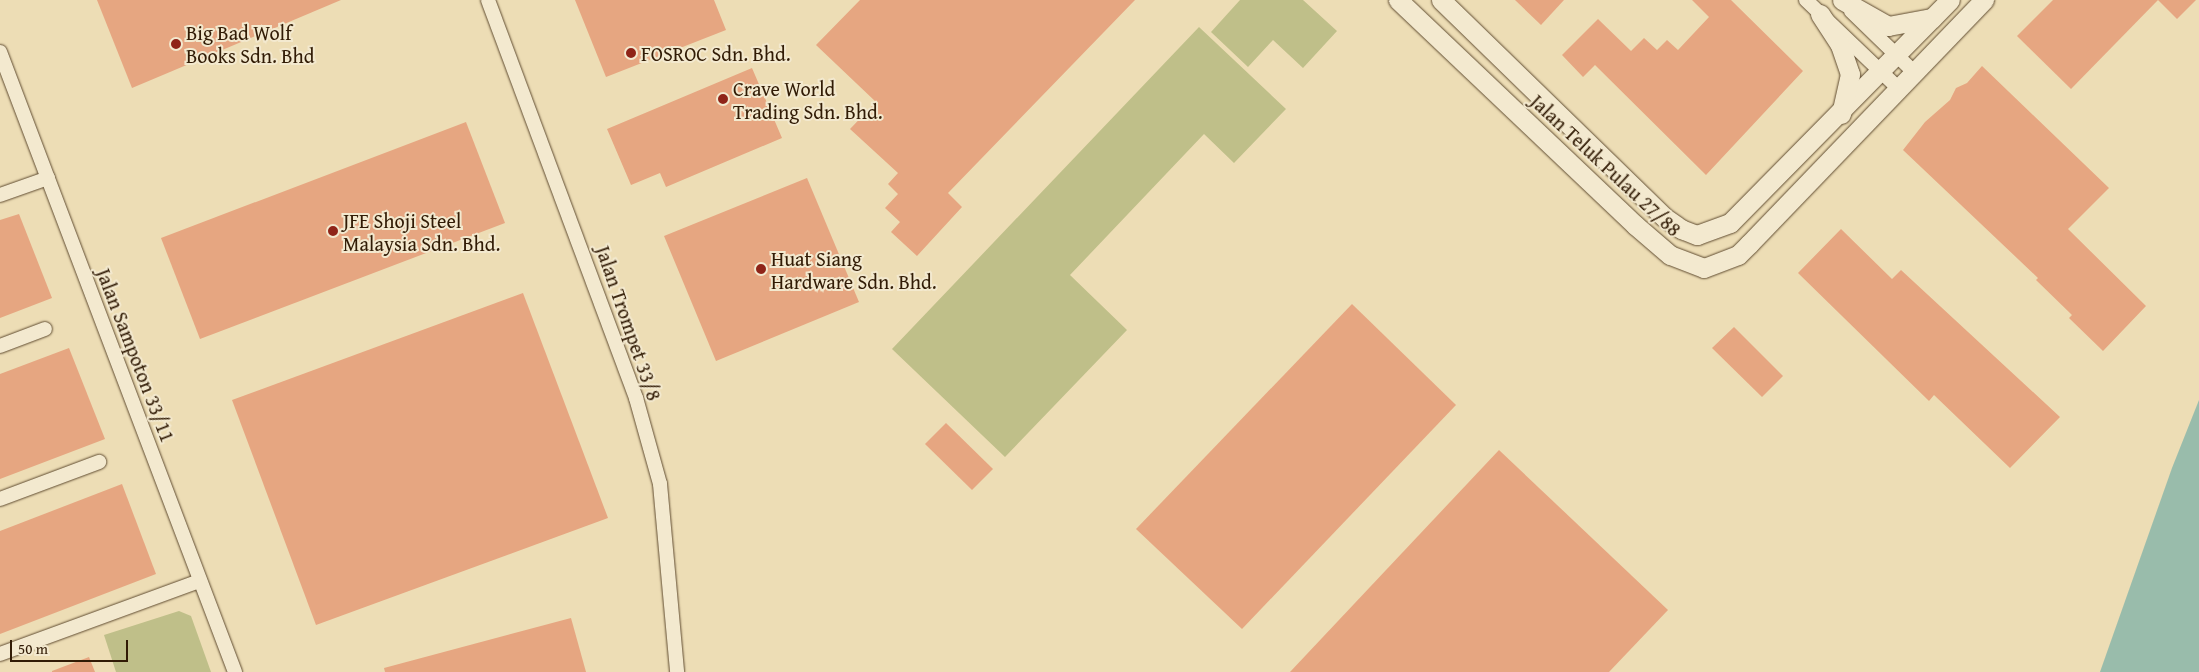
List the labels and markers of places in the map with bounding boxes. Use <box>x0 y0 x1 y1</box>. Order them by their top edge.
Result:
place label: Big Bad Wolf Books Sdn. Bhd <box>186 21 314 68</box>
marker: Big Bad Wolf Books Sdn. Bhd <box>170 38 182 50</box>
place label: FOSROC Sdn. Bhd. <box>641 41 791 65</box>
marker: FOSROC Sdn. Bhd. <box>625 47 637 59</box>
place label: Crave World Trading Sdn. Bhd. <box>733 76 883 123</box>
marker: Crave World Trading Sdn. Bhd. <box>717 93 729 105</box>
place label: JFE Shoji Steel Malaysia Sdn. Bhd. <box>343 208 500 255</box>
marker: JFE Shoji Steel Malaysia Sdn. Bhd. <box>327 225 339 237</box>
place label: Huat Siang Hardware Sdn. Bhd. <box>771 246 937 293</box>
marker: Huat Siang Hardware Sdn. Bhd. <box>755 263 767 275</box>

